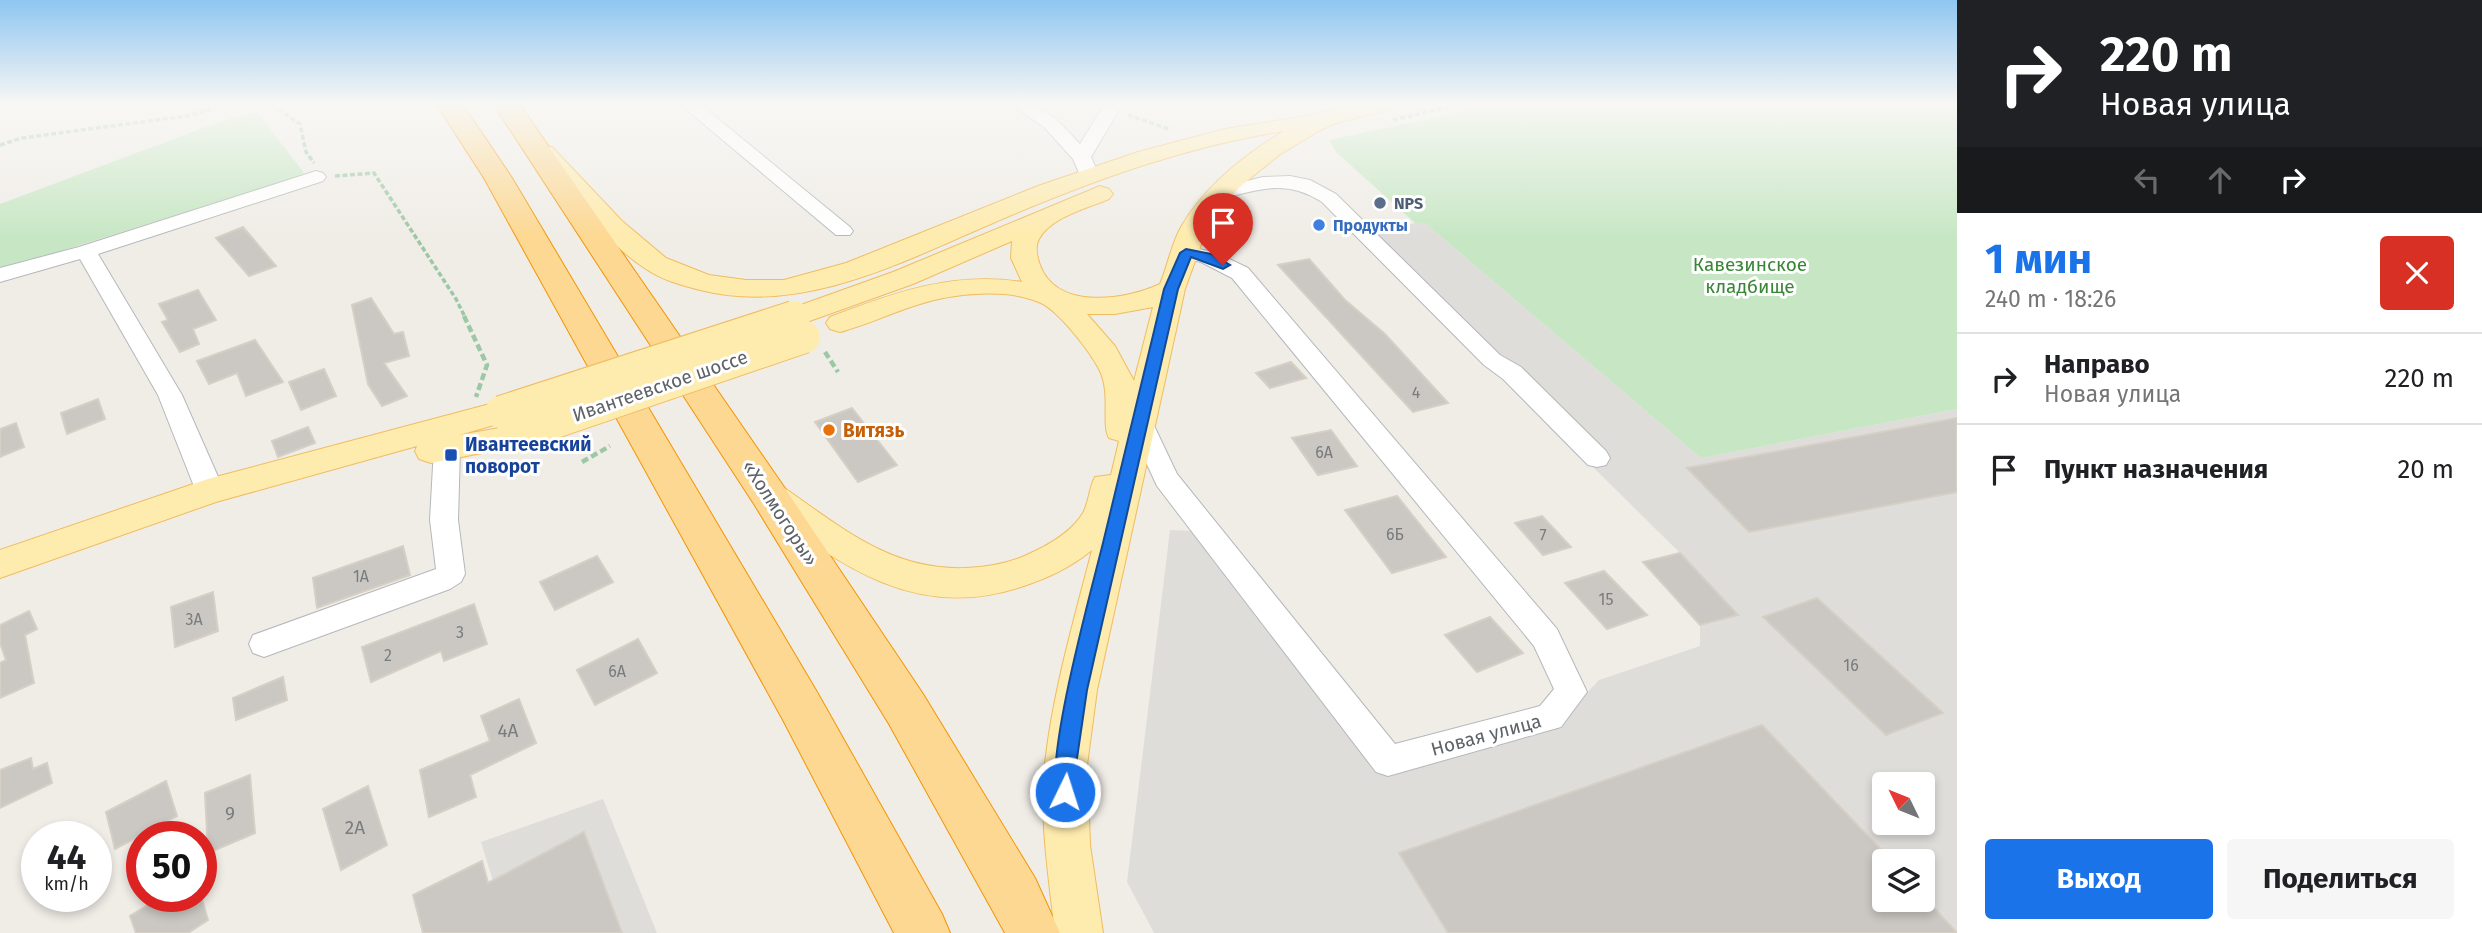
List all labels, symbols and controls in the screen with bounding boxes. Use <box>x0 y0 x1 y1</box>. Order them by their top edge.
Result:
text: 220 m <box>2100 25 2232 84</box>
icon: right <box>1985 28 2076 119</box>
text: Новая улица <box>2100 85 2291 123</box>
icon: left <box>2128 161 2166 199</box>
icon: ahead <box>2201 161 2239 199</box>
icon: right <box>2274 161 2312 199</box>
pin <box>1193 193 1253 265</box>
place label: NPS <box>1394 194 1423 213</box>
marker: NPS <box>1372 195 1388 211</box>
icon: arrive <box>1204 204 1242 242</box>
place label: Продукты <box>1333 216 1408 235</box>
marker: Продукты <box>1311 217 1327 233</box>
text: 1 мин <box>1985 234 2092 284</box>
button: close <box>2380 236 2454 310</box>
park label: Кавезинское кладбище <box>1693 253 1807 298</box>
text: 240 m · 18:26 <box>1985 285 2116 313</box>
street label: Ивантеевское шоссе <box>569 345 751 427</box>
text: Направо <box>2044 349 2150 380</box>
icon: right <box>1985 360 2023 398</box>
text: 220 m <box>2385 363 2454 394</box>
text: Новая улица <box>2044 380 2181 408</box>
house number: 4 <box>1412 383 1421 402</box>
place label: Витязь <box>843 419 905 442</box>
marker: Витязь <box>821 422 837 438</box>
place label: Ивантеевский поворот <box>465 433 591 478</box>
house number: 6А <box>1315 443 1334 462</box>
marker: Ивантеевский поворот <box>443 447 459 463</box>
icon: arrive <box>1985 451 2023 489</box>
text: Пункт назначения <box>2044 454 2268 485</box>
text: 20 m <box>2397 454 2454 485</box>
street label: «Холмогоры» <box>737 456 823 570</box>
house number: 6Б <box>1386 525 1404 544</box>
house number: 7 <box>1539 526 1547 545</box>
house number: 1А <box>353 567 370 586</box>
house number: 15 <box>1599 590 1613 609</box>
house number: 3А <box>185 610 203 629</box>
house number: 3 <box>456 623 464 642</box>
house number: 2 <box>384 646 392 665</box>
house number: 16 <box>1843 656 1859 675</box>
house number: 6А <box>608 662 627 681</box>
street label: Новая улица <box>1428 709 1544 761</box>
house number: 4А <box>498 719 519 742</box>
position arrow <box>1028 755 1102 829</box>
north arrow <box>1872 772 1936 835</box>
map controls <box>1872 772 1935 912</box>
house number: 9 <box>225 802 235 825</box>
house number: 2А <box>345 816 365 839</box>
speed limit sign: 50 <box>126 821 217 912</box>
text: 44 <box>47 836 86 878</box>
button: Выход <box>1985 839 2213 919</box>
button: Поделиться <box>2227 839 2454 919</box>
button: layers <box>1872 849 1935 912</box>
text: km/h <box>44 873 89 895</box>

